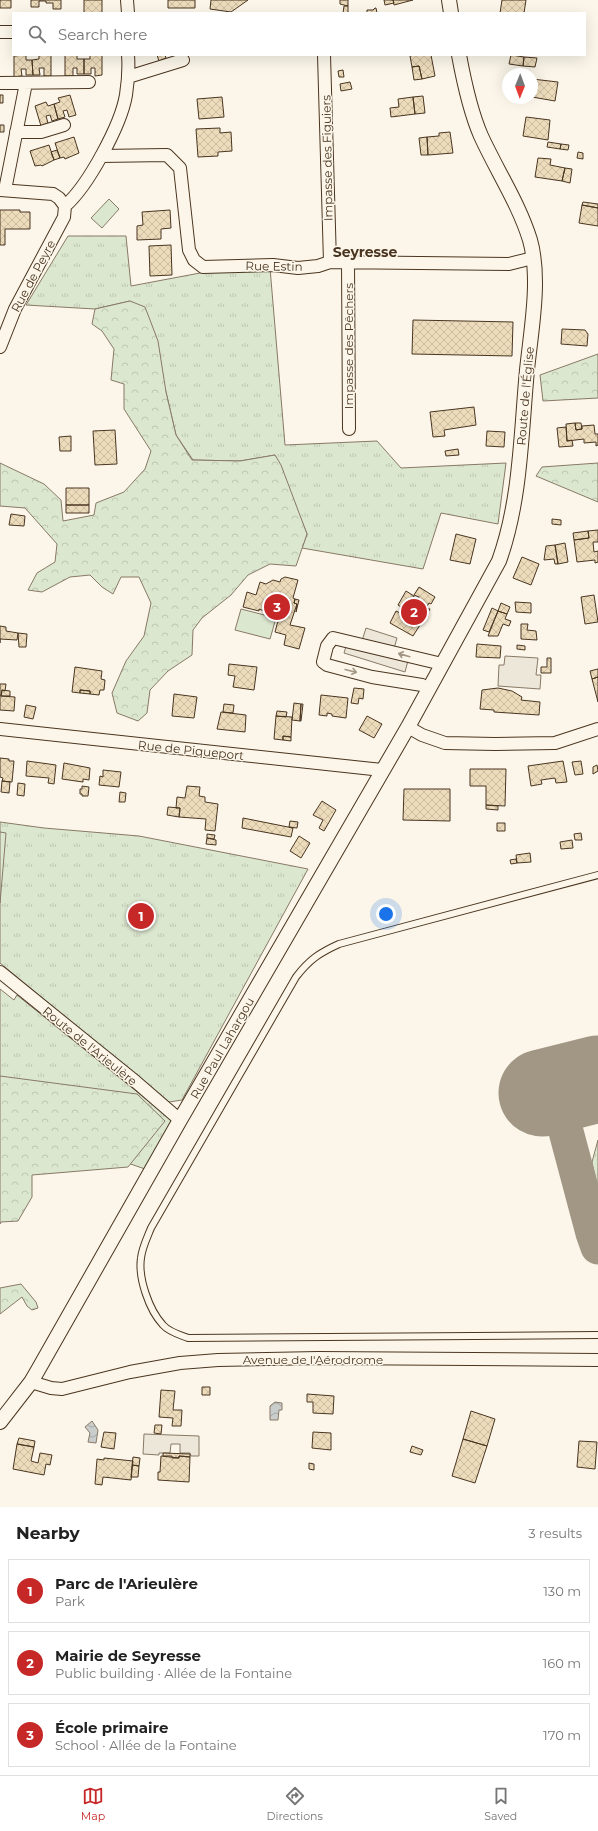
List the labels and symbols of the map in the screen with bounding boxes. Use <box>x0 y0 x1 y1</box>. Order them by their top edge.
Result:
north arrow <box>502 68 538 104</box>
street label: Impasse des Figuiers <box>318 95 336 221</box>
street label: Rue de Peyre <box>8 237 58 315</box>
district label: Seyresse <box>333 243 397 261</box>
street label: Rue Estin <box>245 258 303 274</box>
street label: Impasse des Pêchers <box>341 283 356 409</box>
street label: Route de l'Église <box>513 346 537 446</box>
pin: 3 <box>264 592 290 622</box>
pin: 2 <box>401 597 427 627</box>
one-way arrow <box>397 651 410 659</box>
one-way arrow <box>344 668 357 676</box>
street label: Rue de Piqueport <box>137 737 245 763</box>
pin: 1 <box>128 901 154 931</box>
your location <box>376 904 396 924</box>
street label: Rue Paul Lahargou <box>187 994 257 1102</box>
street label: Route de l'Arieulère <box>40 1003 140 1089</box>
street label: Avenue de l'Aérodrome <box>243 1352 383 1367</box>

